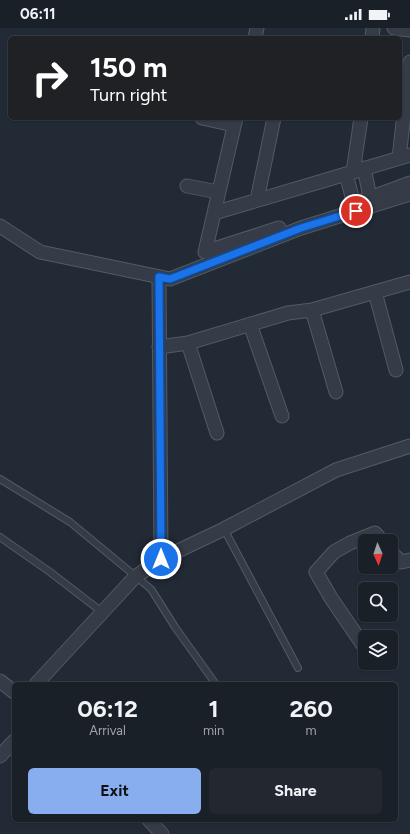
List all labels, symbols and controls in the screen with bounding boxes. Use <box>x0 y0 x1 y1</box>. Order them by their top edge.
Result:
text: 06:11 <box>20 5 56 23</box>
text: 150 m <box>90 50 167 84</box>
icon: right <box>24 52 76 104</box>
text: Turn right <box>90 84 167 106</box>
pin <box>339 194 373 228</box>
icon: arrive <box>345 200 367 222</box>
north arrow <box>358 534 398 574</box>
map controls <box>358 534 398 670</box>
position arrow <box>140 538 182 580</box>
button: search <box>358 582 398 622</box>
button: layers <box>358 630 398 670</box>
text: 06:12 <box>77 694 138 723</box>
text: 1 <box>209 694 219 723</box>
text: 260 <box>289 694 333 723</box>
text: Arrival <box>89 723 126 738</box>
text: min <box>203 723 224 738</box>
text: m <box>306 723 317 738</box>
button: Exit <box>28 768 201 814</box>
button: Share <box>209 768 382 814</box>

